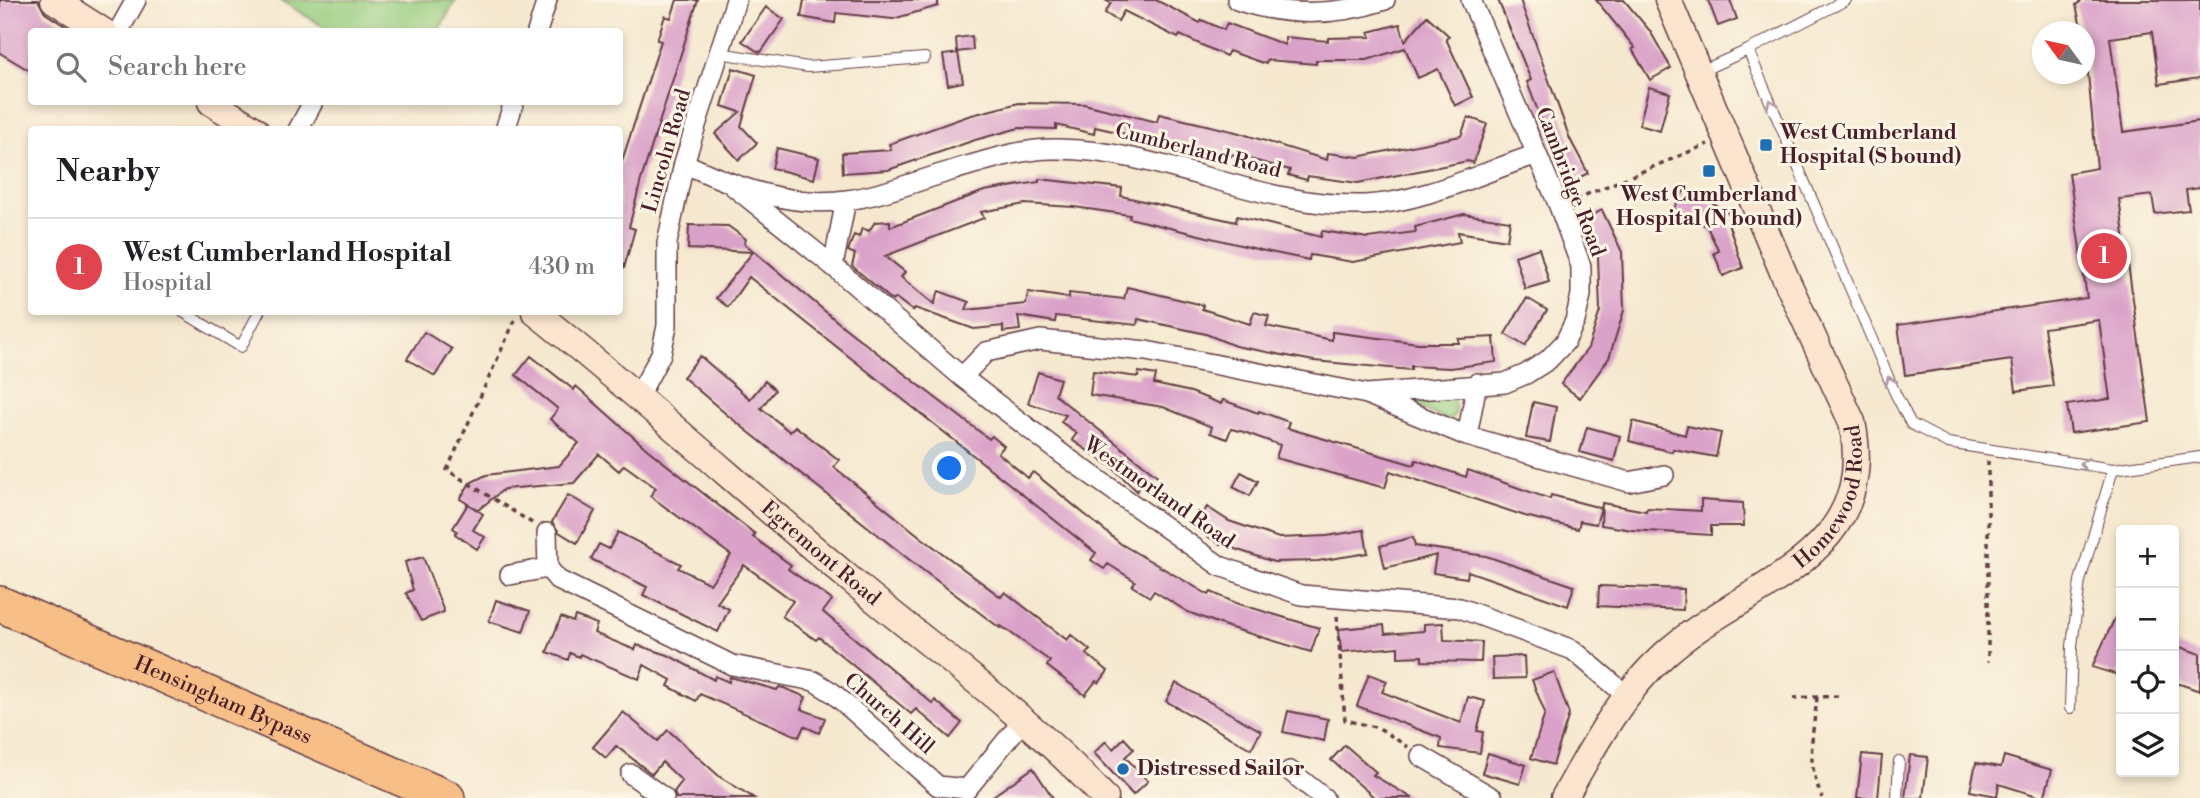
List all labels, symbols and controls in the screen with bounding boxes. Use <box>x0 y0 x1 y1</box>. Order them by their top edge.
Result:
north arrow <box>2032 21 2095 84</box>
search box <box>28 28 623 105</box>
icon: search <box>52 48 90 86</box>
text: Search here <box>108 51 247 83</box>
street label: Lincoln Road <box>637 86 697 216</box>
one-way arrow <box>1766 99 1780 111</box>
street label: Cambridge Road <box>1530 104 1610 260</box>
street label: Cumberland Road <box>1112 118 1284 184</box>
place label: West Cumberland Hospital (S bound) <box>1779 120 1961 170</box>
marker: West Cumberland Hospital (S bound) <box>1758 137 1774 153</box>
text: Nearby <box>56 153 160 191</box>
marker: West Cumberland Hospital (N bound) <box>1701 163 1717 179</box>
place label: West Cumberland Hospital (N bound) <box>1616 182 1802 232</box>
pin: 1 <box>2081 230 2127 282</box>
text: West Cumberland Hospital <box>123 237 452 269</box>
text: 1 <box>73 253 85 281</box>
text: 430 m <box>528 253 595 281</box>
text: Hospital <box>123 269 212 297</box>
one-way arrow <box>1884 375 1898 388</box>
street label: Homewood Road <box>1788 423 1869 575</box>
street label: Westmorland Road <box>1078 431 1240 555</box>
your location <box>932 451 966 485</box>
one-way arrow <box>2078 457 2090 472</box>
street label: Egremont Road <box>755 496 886 612</box>
map controls <box>2116 525 2179 777</box>
button: + <box>2116 525 2179 588</box>
button: − <box>2116 588 2179 651</box>
street label: Hensingham Bypass <box>130 651 316 751</box>
button: locate <box>2116 651 2179 714</box>
street label: Church Hill <box>839 668 939 760</box>
button: layers <box>2116 714 2179 777</box>
place label: Distressed Sailor <box>1137 756 1305 782</box>
marker: Distressed Sailor <box>1115 761 1131 777</box>

